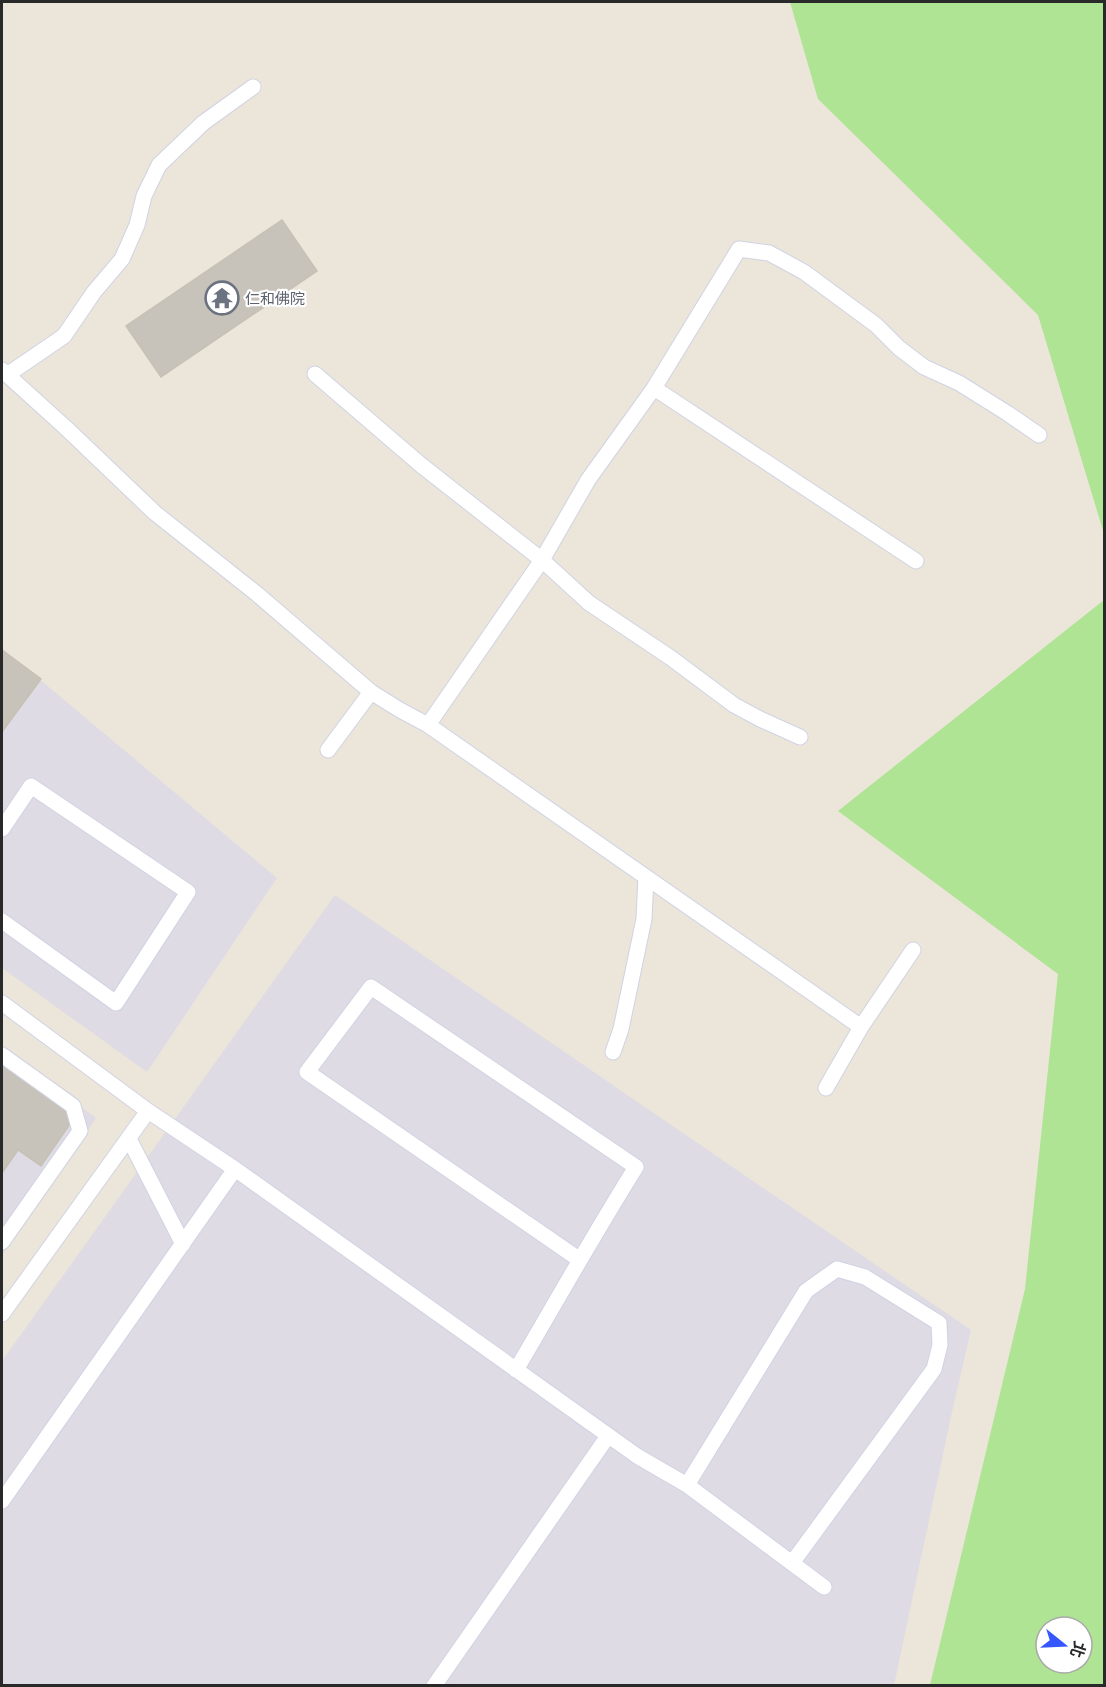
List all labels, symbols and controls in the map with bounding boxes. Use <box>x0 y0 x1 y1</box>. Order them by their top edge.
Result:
temple icon: 仁和佛院 <box>204 280 240 316</box>
place label: 仁和佛院 <box>245 290 305 307</box>
north arrow <box>1034 1615 1094 1675</box>
text: 北 <box>1067 1639 1088 1660</box>

